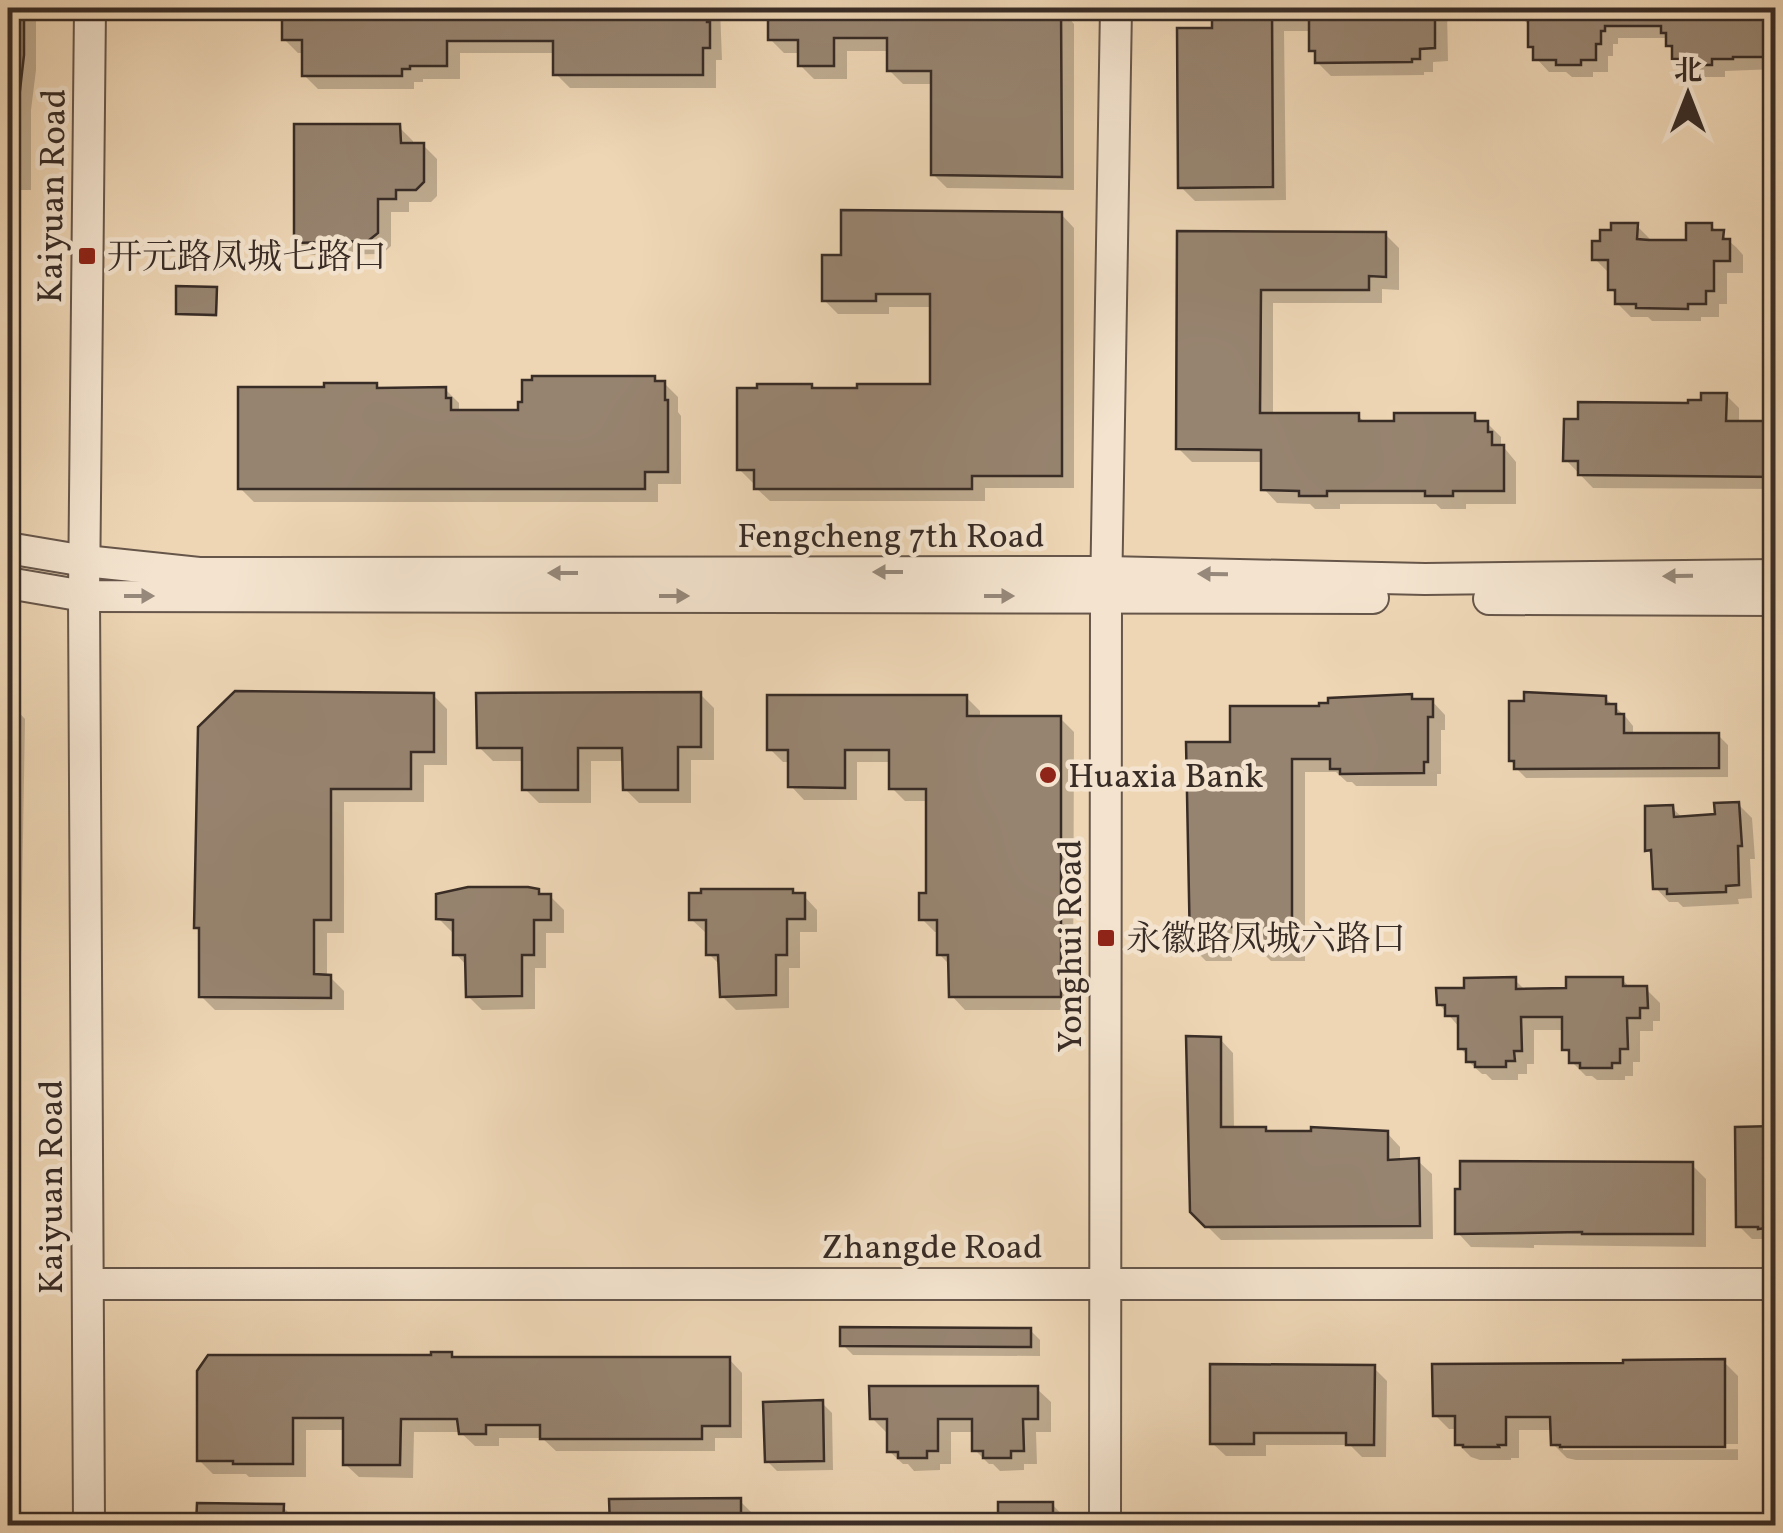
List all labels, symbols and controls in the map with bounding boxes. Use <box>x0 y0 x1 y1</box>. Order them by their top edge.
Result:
north arrow <box>1638 45 1738 145</box>
text: 北 <box>1674 53 1702 92</box>
street label: Kaiyuan Road <box>28 88 80 304</box>
place label: 开元路凤城七路口 <box>107 235 387 283</box>
marker: 开元路凤城七路口 <box>76 245 98 267</box>
street label: Fengcheng 7th Road <box>737 514 1045 562</box>
one-way arrow <box>872 564 904 580</box>
one-way arrow <box>547 565 579 581</box>
one-way arrow <box>1197 566 1229 582</box>
one-way arrow <box>1662 568 1694 584</box>
one-way arrow <box>123 588 155 604</box>
one-way arrow <box>658 588 690 604</box>
one-way arrow <box>983 588 1015 604</box>
place label: Huaxia Bank <box>1068 754 1264 802</box>
marker: Huaxia Bank <box>1037 764 1059 786</box>
street label: Yonghui Road <box>1048 839 1096 1053</box>
place label: 永徽路凤城六路口 <box>1126 917 1406 965</box>
marker: 永徽路凤城六路口 <box>1095 927 1117 949</box>
street label: Kaiyuan Road <box>29 1080 77 1294</box>
street label: Zhangde Road <box>821 1225 1043 1273</box>

